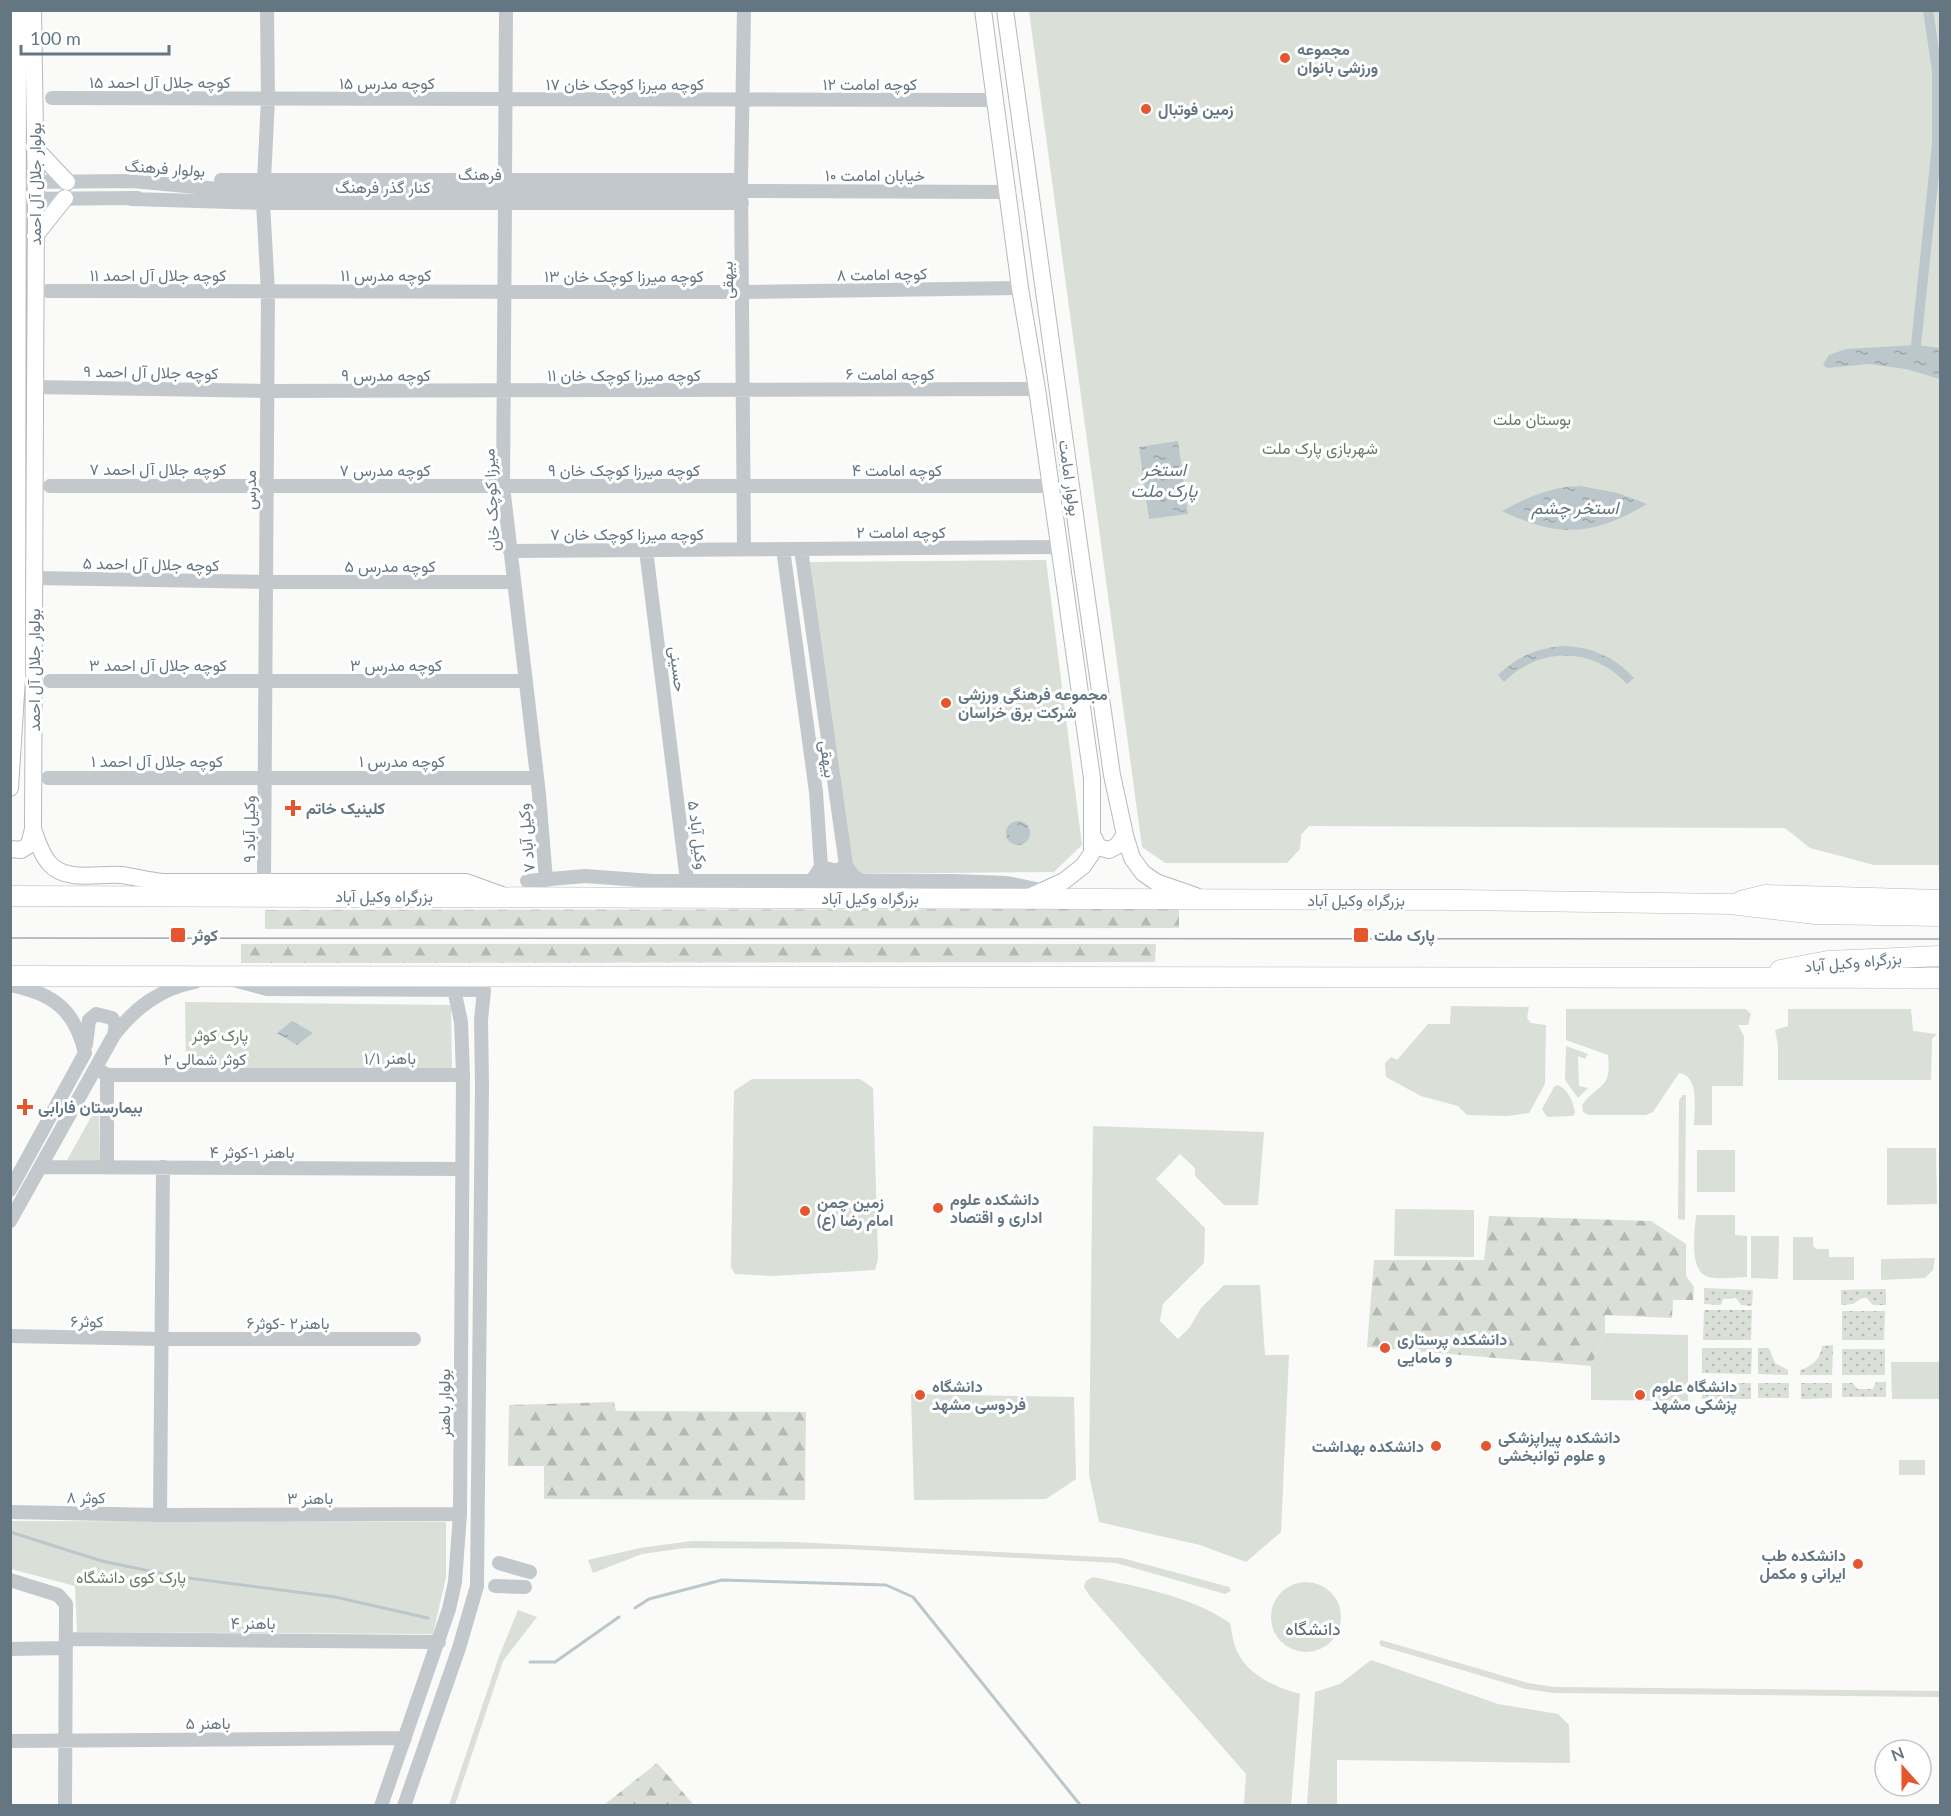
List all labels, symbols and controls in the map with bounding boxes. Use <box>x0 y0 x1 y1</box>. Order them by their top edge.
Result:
scale bar <box>21 18 170 56</box>
text: 100 m <box>30 27 81 49</box>
place label: مجموعه ورزشی بانوان <box>1297 39 1378 78</box>
marker: مجموعه ورزشی بانوان <box>1278 51 1292 65</box>
street label: کوچه جلال آل احمد ۱۵ <box>89 72 231 94</box>
street label: کوچه مدرس ۱۵ <box>339 73 435 95</box>
street label: کوچه میرزا کوچک خان ۱۷ <box>546 74 704 96</box>
street label: کوچه امامت ۱۲ <box>823 74 917 96</box>
place label: زمین فوتبال <box>1158 99 1234 120</box>
marker: زمین فوتبال <box>1139 102 1153 116</box>
street label: بولوار جلال آل احمد <box>25 123 46 245</box>
street label: بولوار فرهنگ <box>124 155 206 182</box>
street label: فرهنگ <box>458 164 502 185</box>
street label: خیابان امامت ۱۰ <box>825 165 925 185</box>
street label: کنار گذر فرهنگ <box>335 177 431 198</box>
street label: بیهقی <box>717 261 738 299</box>
street label: کوچه امامت ۸ <box>836 263 928 287</box>
street label: کوچه جلال آل احمد ۱۱ <box>90 265 226 287</box>
street label: کوچه مدرس ۱۱ <box>341 265 431 287</box>
street label: کوچه میرزا کوچک خان ۱۳ <box>544 266 704 288</box>
street label: کوچه جلال آل احمد ۹ <box>83 361 219 385</box>
street label: کوچه امامت ۶ <box>845 364 935 386</box>
street label: کوچه مدرس ۹ <box>341 365 431 387</box>
street label: کوچه میرزا کوچک خان ۱۱ <box>547 365 701 387</box>
park label: بوستان ملت <box>1493 409 1571 430</box>
park label: شهربازی پارک ملت <box>1262 438 1378 460</box>
street label: بولوار امامت <box>1054 439 1085 518</box>
street label: میرزا کوچک خان <box>478 448 506 552</box>
water label: استخر پارک ملت <box>1131 458 1198 503</box>
street label: کوچه جلال آل احمد ۷ <box>90 459 226 481</box>
street label: کوچه مدرس ۷ <box>339 460 431 482</box>
street label: کوچه میرزا کوچک خان ۹ <box>548 460 700 482</box>
street label: کوچه امامت ۴ <box>852 460 942 482</box>
street label: مدرس <box>240 470 261 510</box>
water label: استخر چشم <box>1531 496 1620 520</box>
street label: کوچه امامت ۲ <box>856 522 946 544</box>
street label: کوچه میرزا کوچک خان ۷ <box>550 524 704 546</box>
street label: کوچه جلال آل احمد ۵ <box>82 553 220 577</box>
street label: کوچه مدرس ۵ <box>344 556 436 578</box>
street label: بولوار جلال آل احمد <box>24 609 45 731</box>
street label: حسینی <box>664 645 691 693</box>
street label: کوچه جلال آل احمد ۳ <box>89 655 227 677</box>
street label: کوچه مدرس ۳ <box>350 655 442 677</box>
place label: مجموعه فرهنگی ورزشی شرکت برق خراسان <box>958 684 1108 723</box>
marker: مجموعه فرهنگی ورزشی شرکت برق خراسان <box>939 696 953 710</box>
street label: بیهقی <box>814 739 841 779</box>
street label: کوچه جلال آل احمد ۱ <box>91 751 223 773</box>
street label: کوچه مدرس ۱ <box>359 751 445 773</box>
street label: ۹ وکیل آباد <box>239 795 260 863</box>
place label: کلینیک خاتم <box>306 798 385 819</box>
marker: کلینیک خاتم <box>284 799 302 817</box>
street label: وکیل آباد ۵ <box>683 799 712 871</box>
street label: ۷ وکیل آباد <box>513 803 540 873</box>
street label: بزرگراه وکیل آباد <box>335 886 433 907</box>
street label: بزرگراه وکیل آباد <box>821 888 919 909</box>
street label: بزرگراه وکیل آباد <box>1307 890 1405 911</box>
place label: کوثر <box>191 925 218 946</box>
place label: پارک ملت <box>1374 925 1435 947</box>
marker: کوثر <box>169 926 187 944</box>
marker: پارک ملت <box>1352 926 1370 944</box>
street label: بزرگراه وکیل آباد <box>1803 948 1903 977</box>
park label: پارک کوثر <box>191 1025 248 1047</box>
street label: باهنر ۱/۱ <box>364 1048 416 1069</box>
street label: کوثر شمالی ۲ <box>164 1049 246 1070</box>
place label: بیمارستان فارابی <box>38 1097 143 1118</box>
marker: بیمارستان فارابی <box>16 1098 34 1116</box>
street label: باهنر ۱-کوثر ۴ <box>210 1142 294 1163</box>
place label: دانشکده علوم اداری و اقتصاد <box>950 1189 1042 1228</box>
place label: زمین چمن امام رضا (ع) <box>817 1192 893 1231</box>
marker: دانشکده علوم اداری و اقتصاد <box>931 1201 945 1215</box>
marker: زمین چمن امام رضا (ع) <box>798 1204 812 1218</box>
street label: کوثر۶ <box>70 1311 104 1332</box>
street label: باهنر۲ -کوثر۶ <box>246 1313 330 1334</box>
place label: دانشکده پرستاری و مامایی <box>1397 1329 1507 1368</box>
marker: دانشکده پرستاری و مامایی <box>1378 1341 1392 1355</box>
street label: بولوار باهنر <box>434 1369 455 1438</box>
place label: دانشگاه فردوسی مشهد <box>932 1376 1026 1415</box>
place label: دانشگاه علوم پزشکی مشهد <box>1652 1376 1737 1416</box>
marker: دانشگاه فردوسی مشهد <box>913 1388 927 1402</box>
marker: دانشگاه علوم پزشکی مشهد <box>1633 1388 1647 1402</box>
place label: دانشکده پیراپزشکی و علوم توانبخشی <box>1498 1427 1621 1466</box>
place label: دانشکده بهداشت <box>1312 1436 1424 1457</box>
marker: دانشکده بهداشت <box>1429 1439 1443 1453</box>
marker: دانشکده پیراپزشکی و علوم توانبخشی <box>1479 1439 1493 1453</box>
street label: کوثر ۸ <box>66 1487 106 1508</box>
street label: باهنر ۳ <box>287 1488 333 1509</box>
place label: دانشکده طب ایرانی و مکمل <box>1759 1545 1846 1584</box>
marker: دانشکده طب ایرانی و مکمل <box>1851 1557 1865 1571</box>
park label: پارک کوی دانشگاه <box>76 1567 186 1589</box>
street label: باهنر ۴ <box>231 1613 275 1634</box>
district label: دانشگاه <box>1285 1617 1341 1639</box>
street label: باهنر ۵ <box>185 1713 231 1734</box>
north arrow <box>1873 1738 1933 1798</box>
text: N <box>1888 1742 1907 1765</box>

